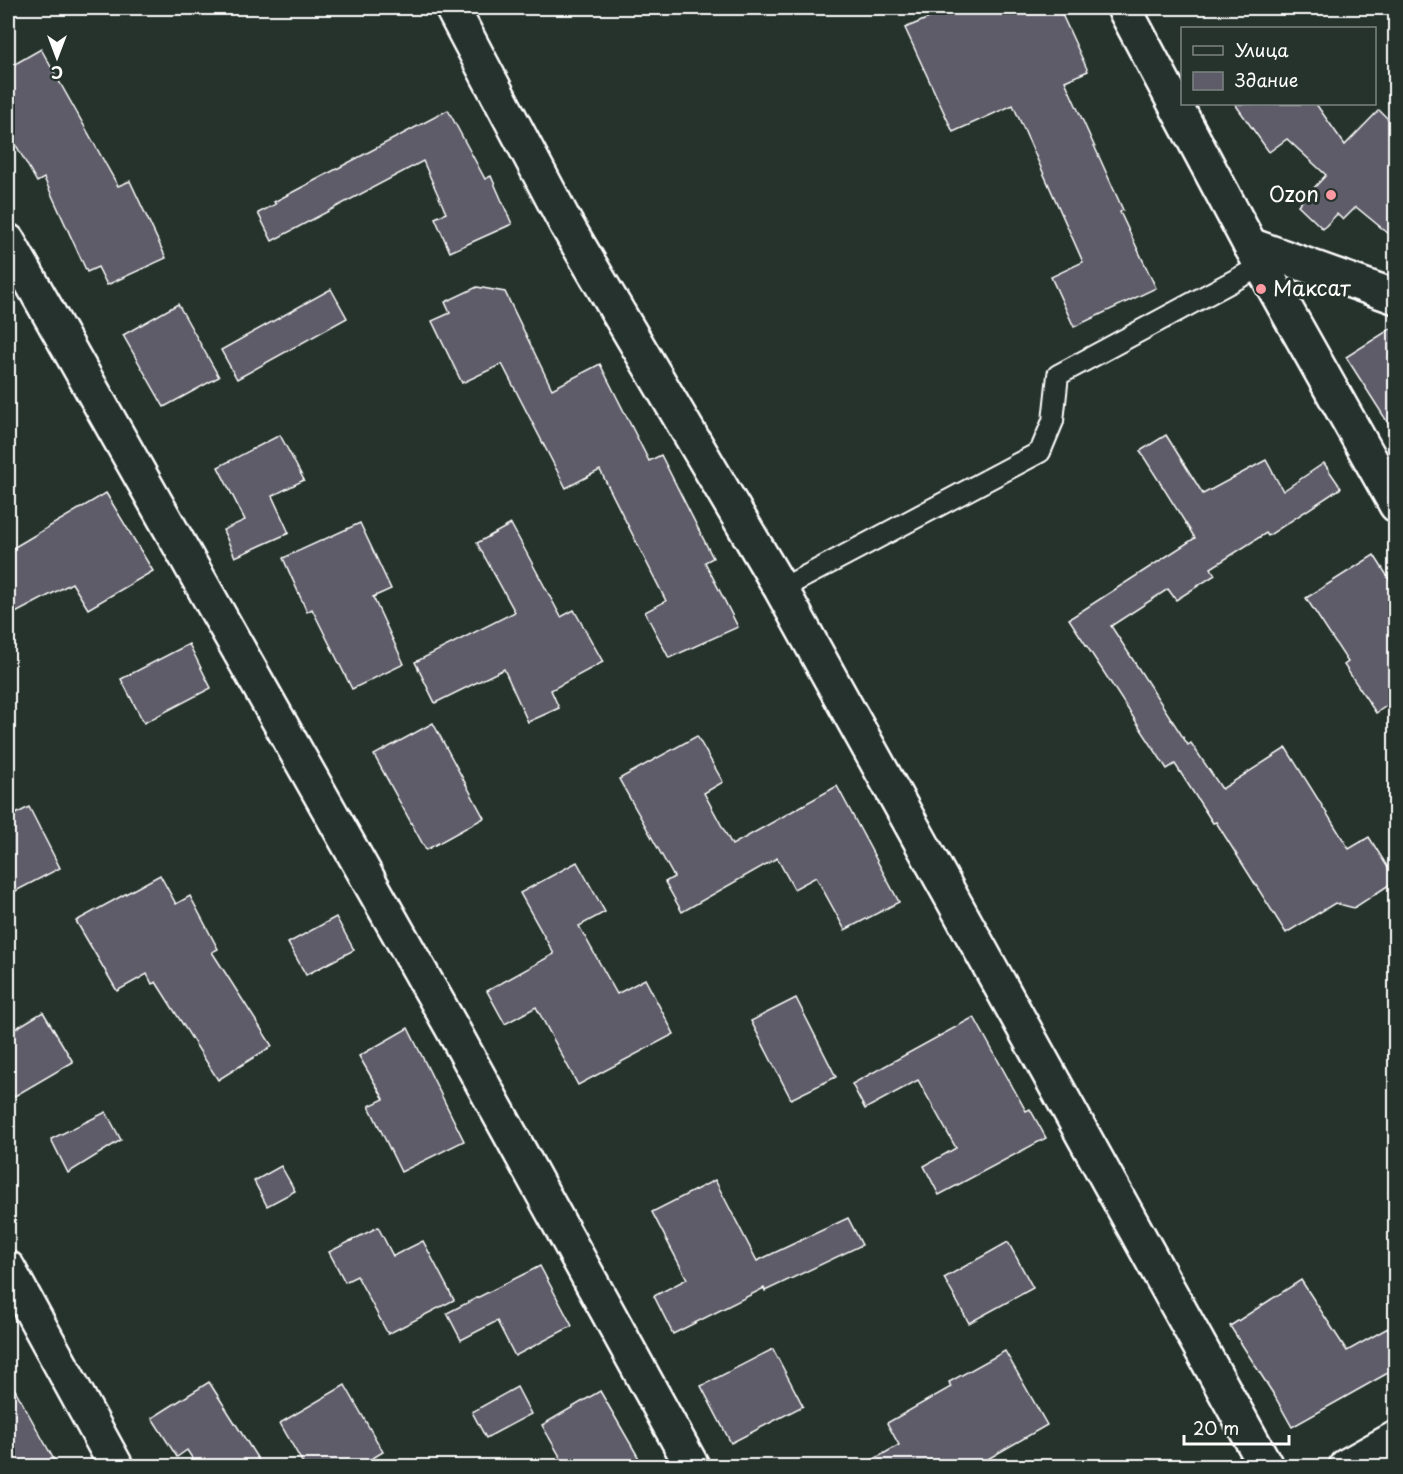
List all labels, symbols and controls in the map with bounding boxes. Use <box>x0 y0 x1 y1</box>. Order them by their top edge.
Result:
north arrow <box>27 27 87 87</box>
legend <box>1181 27 1376 105</box>
text: Улица <box>1235 36 1289 63</box>
text: С <box>51 61 63 85</box>
text: Здание <box>1235 66 1298 93</box>
place label: Ozon <box>1269 177 1319 209</box>
marker: Ozon <box>1324 188 1338 202</box>
place label: Максат <box>1273 271 1351 303</box>
marker: Максат <box>1254 282 1268 296</box>
scale bar <box>1184 1408 1289 1446</box>
text: 20 m <box>1193 1414 1239 1441</box>

